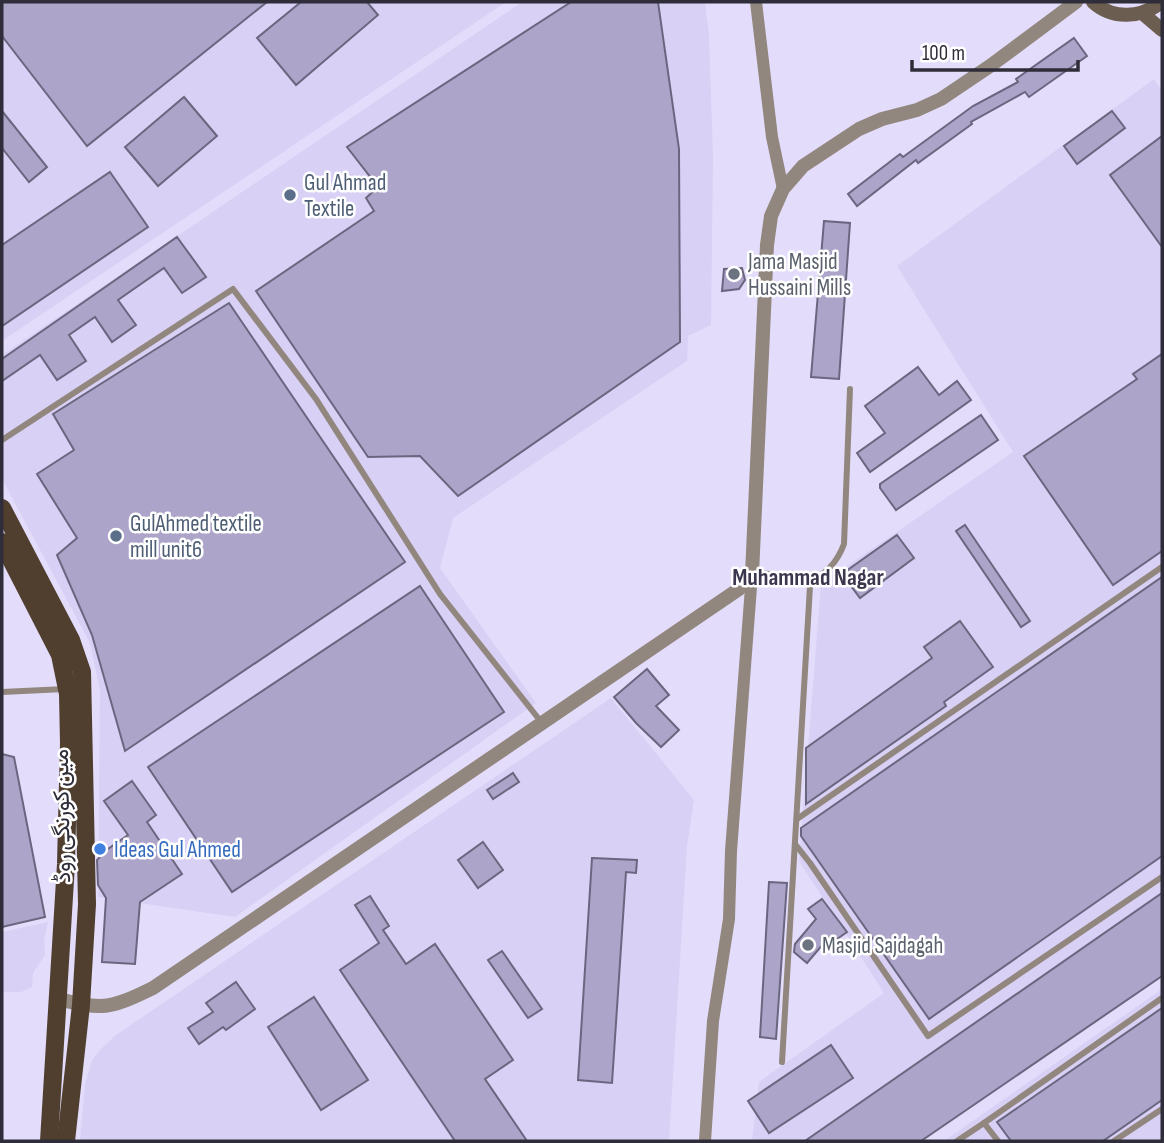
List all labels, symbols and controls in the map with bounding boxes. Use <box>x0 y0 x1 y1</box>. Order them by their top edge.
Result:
scale bar <box>912 28 1078 72</box>
text: 100 m <box>922 41 965 66</box>
place label: Gul Ahmad Textile <box>304 169 386 223</box>
marker: Gul Ahmad Textile <box>282 187 298 203</box>
place label: Jama Masjid Hussaini Mills <box>747 248 851 302</box>
marker: Jama Masjid Hussaini Mills <box>726 266 742 282</box>
place label: GulAhmed textile mill unit6 <box>130 510 262 564</box>
marker: GulAhmed textile mill unit6 <box>108 528 124 544</box>
district label: Muhammad Nagar <box>732 563 884 592</box>
street label: مین کورنگی روڈ <box>47 749 77 883</box>
place label: Ideas Gul Ahmed <box>114 836 241 864</box>
marker: Ideas Gul Ahmed <box>92 841 108 857</box>
place label: Masjid Sajdagah <box>822 932 943 960</box>
marker: Masjid Sajdagah <box>800 937 816 953</box>

